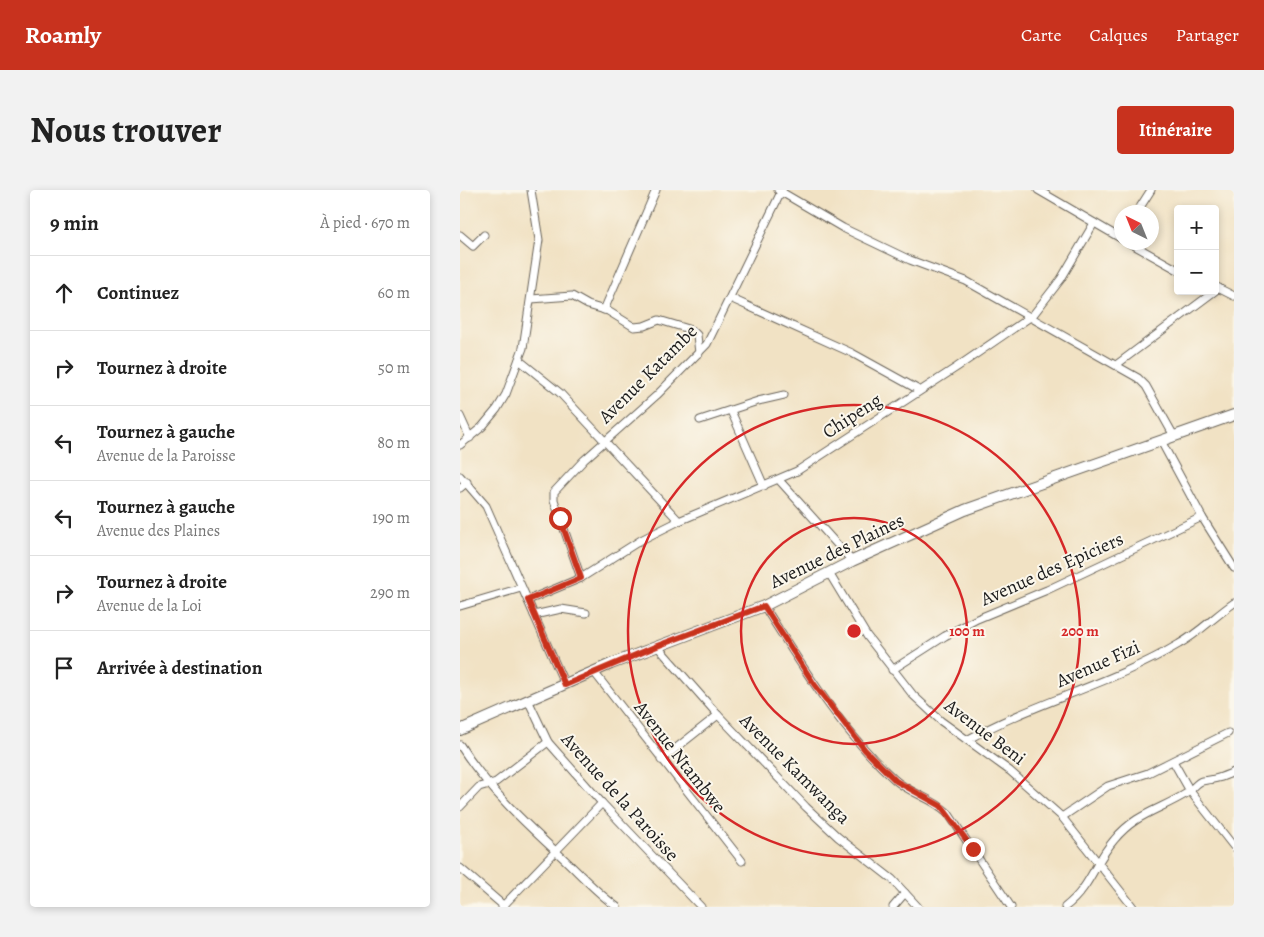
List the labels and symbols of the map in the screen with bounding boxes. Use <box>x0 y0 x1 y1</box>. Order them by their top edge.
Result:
north arrow <box>1114 205 1159 250</box>
street label: Avenue Katambe <box>592 319 703 430</box>
street label: Chipeng <box>817 387 887 445</box>
route start <box>549 507 572 530</box>
street label: Avenue des Plaines <box>765 507 908 595</box>
street label: Avenue des Epiciers <box>975 526 1128 613</box>
text: 100 m <box>949 621 985 641</box>
text: 200 m <box>1061 621 1099 641</box>
centre of rings <box>845 622 863 640</box>
street label: Avenue Fizi <box>1051 634 1144 694</box>
street label: Avenue Beni <box>938 692 1031 771</box>
street label: Avenue Ntambwe <box>627 695 732 819</box>
street label: Avenue Kamwanga <box>733 707 856 830</box>
street label: Avenue de la Paroisse <box>555 726 685 867</box>
route end <box>962 838 985 861</box>

